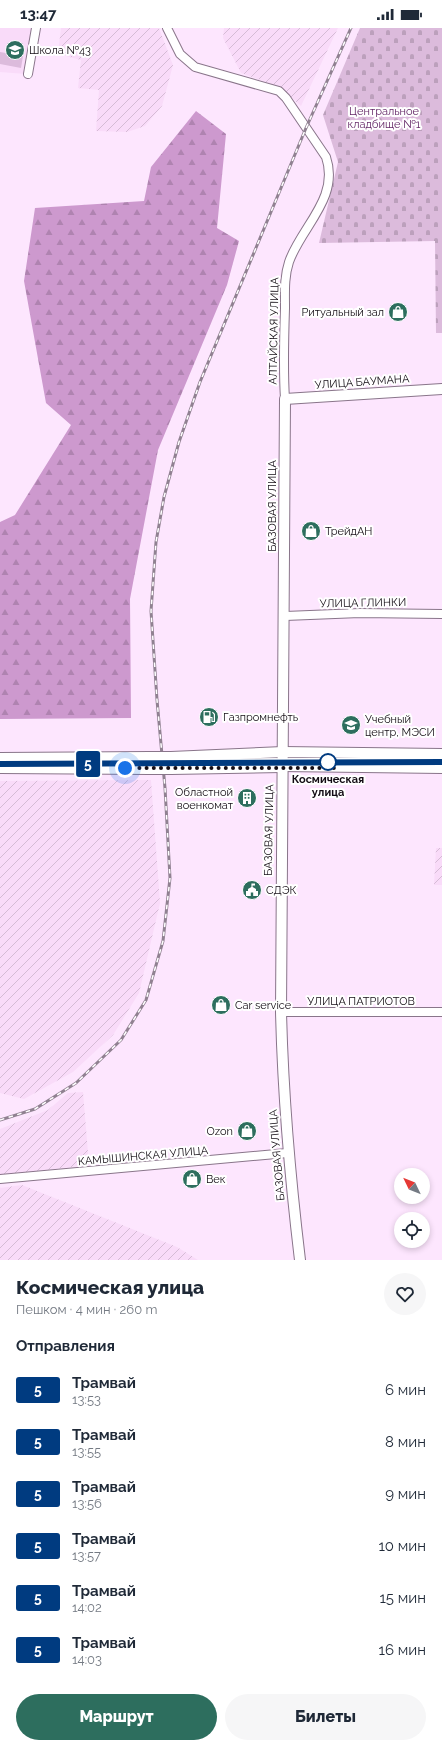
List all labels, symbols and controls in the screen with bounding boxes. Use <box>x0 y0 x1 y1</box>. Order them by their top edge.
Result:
text: 13:47 <box>20 5 56 23</box>
school or university icon: Школа №43 <box>4 39 26 61</box>
place label: Школа №43 <box>29 44 91 57</box>
park label: Центральное кладбище №1 <box>347 105 421 131</box>
street label: АЛТАЙСКАЯ УЛИЦА <box>267 277 281 385</box>
shop icon: Ритуальный зал <box>387 301 409 323</box>
place label: Ритуальный зал <box>301 306 384 319</box>
street label: УЛИЦА БАУМАНА <box>314 372 410 392</box>
street label: БАЗОВАЯ УЛИЦА <box>266 460 279 552</box>
shop icon: ТрейдАН <box>300 520 322 542</box>
place label: ТрейдАН <box>325 525 372 538</box>
street label: УЛИЦА ГЛИНКИ <box>320 596 406 610</box>
fuel station icon: Газпромнефть <box>198 706 220 728</box>
place label: Газпромнефть <box>223 711 299 724</box>
place label: Учебный центр, МЭСИ <box>365 713 435 739</box>
school or university icon: Учебный центр, МЭСИ <box>340 714 362 736</box>
line badge: 5 <box>75 751 101 777</box>
marker: Космическая улица <box>319 753 337 771</box>
text: 5 <box>84 756 92 772</box>
your location <box>115 758 135 778</box>
place label: Космическая улица <box>292 773 364 799</box>
street label: БАЗОВАЯ УЛИЦА <box>262 783 276 876</box>
place label: Областной военкомат <box>175 786 234 812</box>
building icon: Областной военкомат <box>236 787 258 809</box>
public building icon: СДЭК <box>241 879 263 901</box>
place label: СДЭК <box>266 884 297 897</box>
shop icon: Car service <box>210 994 232 1016</box>
street label: УЛИЦА ПАТРИОТОВ <box>307 995 415 1008</box>
place label: Car service <box>235 999 292 1012</box>
street label: БАЗОВАЯ УЛИЦА <box>266 1108 287 1201</box>
shop icon: Ozon <box>236 1120 258 1142</box>
place label: Ozon <box>206 1125 233 1138</box>
street label: КАМЫШИНСКАЯ УЛИЦА <box>77 1144 209 1168</box>
shop icon: Век <box>181 1168 203 1190</box>
north arrow <box>394 1168 430 1204</box>
map controls <box>394 1168 430 1248</box>
place label: Век <box>206 1173 226 1186</box>
button: locate <box>394 1212 430 1248</box>
button: heart <box>384 1273 426 1315</box>
text: Космическая улица <box>16 1276 204 1298</box>
text: Пешком · 4 мин · 260 m <box>16 1302 157 1317</box>
text: Отправления <box>16 1337 115 1355</box>
text: Трамвай <box>72 1374 136 1392</box>
text: 6 мин <box>385 1381 426 1399</box>
text: 5 <box>34 1382 42 1398</box>
text: 13:53 <box>72 1392 101 1407</box>
text: Трамвай <box>72 1426 136 1444</box>
text: 8 мин <box>385 1433 426 1451</box>
text: 5 <box>34 1434 42 1450</box>
text: 13:55 <box>72 1444 101 1459</box>
text: Трамвай <box>72 1478 136 1496</box>
text: 9 мин <box>385 1485 426 1503</box>
text: 5 <box>34 1486 42 1502</box>
text: 13:56 <box>72 1496 102 1511</box>
text: Трамвай <box>72 1530 136 1548</box>
text: 10 мин <box>378 1537 426 1555</box>
text: 5 <box>34 1538 42 1554</box>
text: 13:57 <box>72 1548 101 1563</box>
text: Трамвай <box>72 1582 136 1600</box>
text: 15 мин <box>379 1589 426 1607</box>
text: 5 <box>34 1590 42 1606</box>
text: 14:02 <box>72 1600 102 1615</box>
text: Трамвай <box>72 1634 136 1652</box>
text: 16 мин <box>379 1641 426 1659</box>
text: 5 <box>34 1642 42 1658</box>
text: 14:03 <box>72 1652 102 1667</box>
button: Маршрут <box>16 1694 217 1740</box>
button: Билеты <box>225 1694 426 1740</box>

